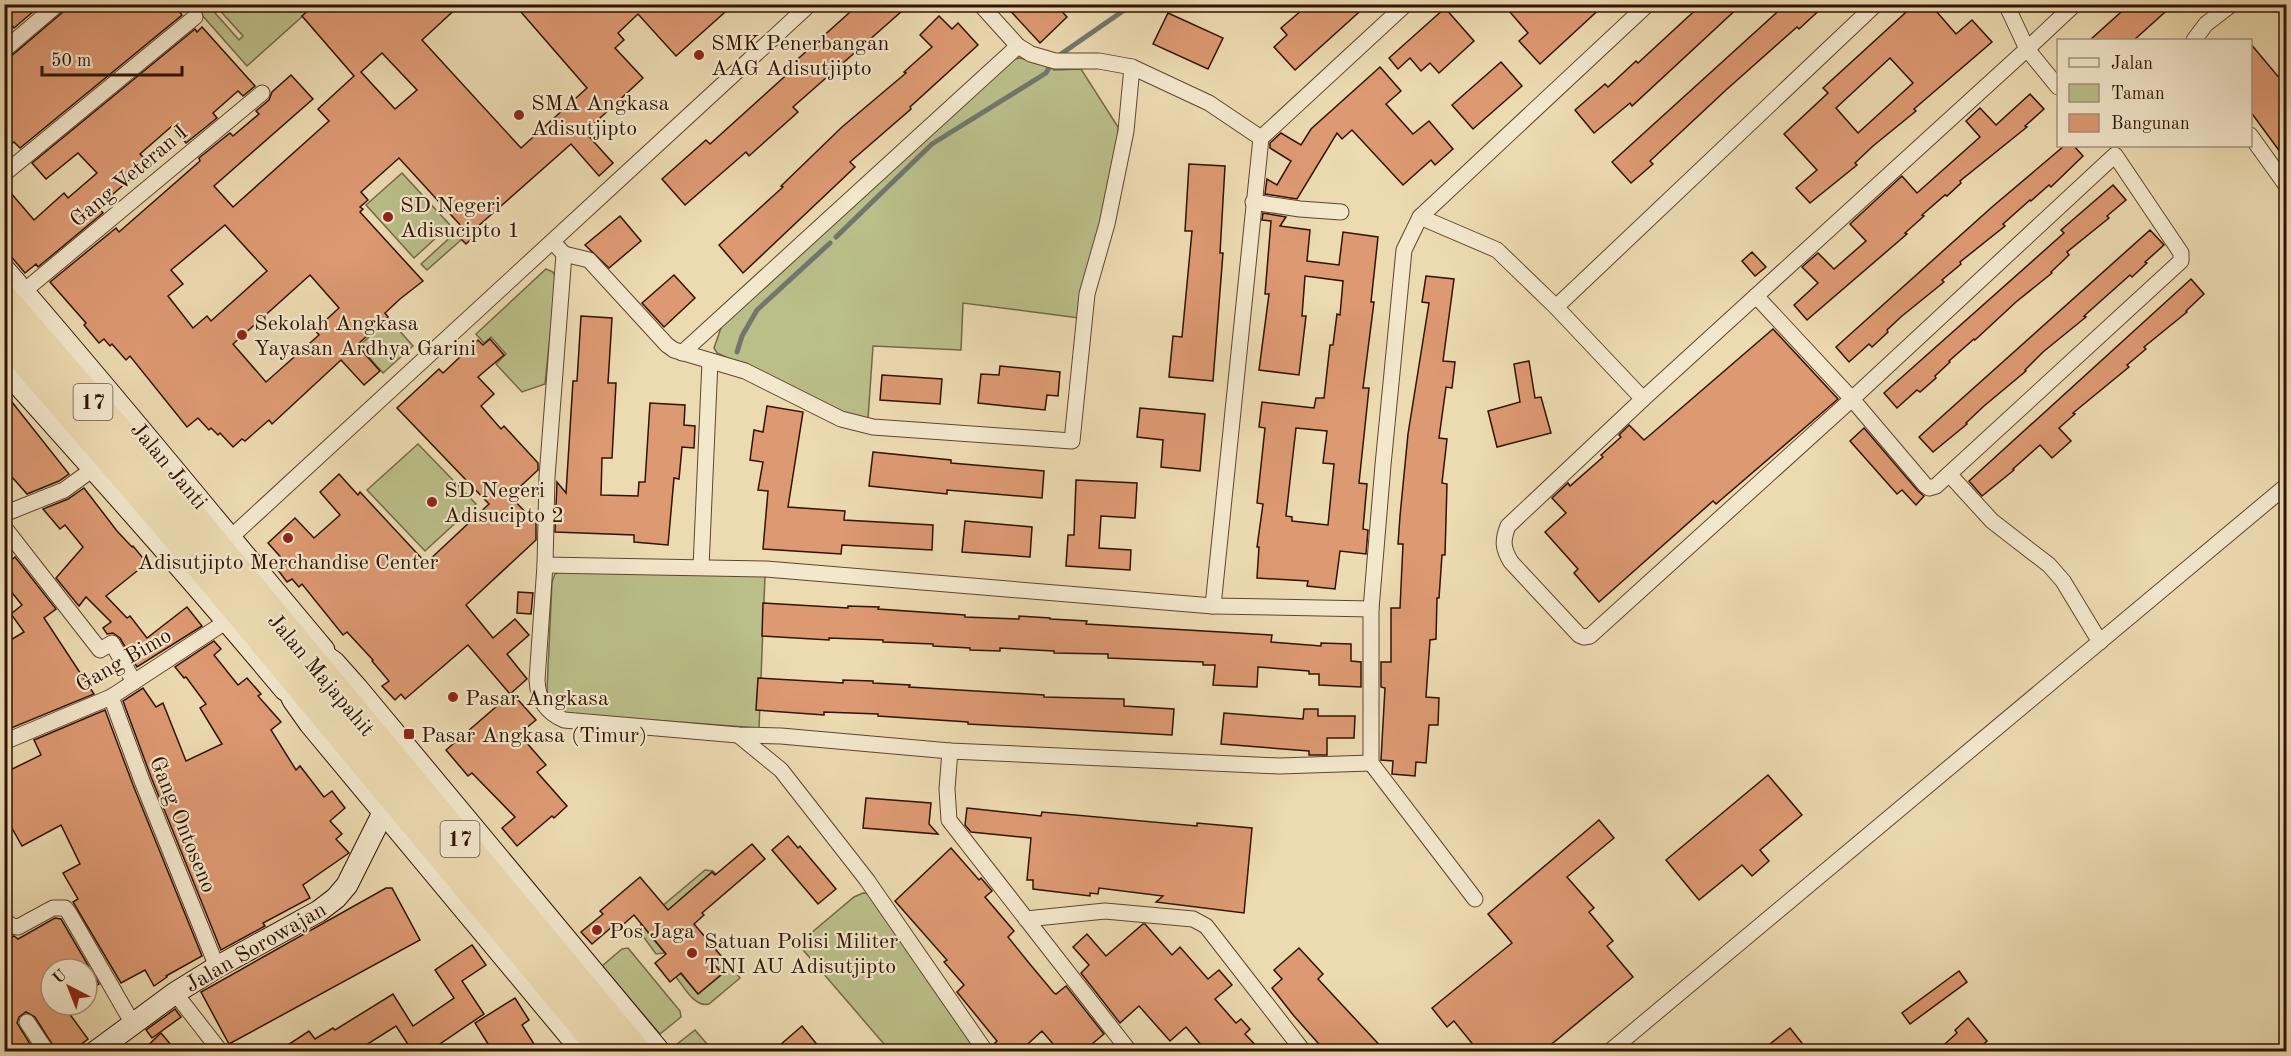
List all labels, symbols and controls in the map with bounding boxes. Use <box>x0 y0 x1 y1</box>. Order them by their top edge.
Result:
place label: SMK Penerbangan AAG Adisutjipto <box>711 33 890 80</box>
scale bar <box>42 39 182 77</box>
legend <box>2057 39 2252 147</box>
marker: SMK Penerbangan AAG Adisutjipto <box>692 48 706 62</box>
text: 50 m <box>51 52 91 70</box>
text: Jalan <box>2111 55 2153 73</box>
text: Taman <box>2111 85 2165 103</box>
place label: SMA Angkasa Adisutjipto <box>531 93 669 140</box>
marker: SMA Angkasa Adisutjipto <box>512 108 526 122</box>
text: Bangunan <box>2111 115 2190 133</box>
street label: Gang Veteran I <box>66 121 192 232</box>
place label: SD Negeri Adisucipto 1 <box>400 195 520 242</box>
marker: SD Negeri Adisucipto 1 <box>381 210 395 224</box>
place label: Sekolah Angkasa Yayasan Ardhya Garini <box>254 313 476 360</box>
marker: Sekolah Angkasa Yayasan Ardhya Garini <box>235 328 249 342</box>
road number: 17 <box>74 384 112 420</box>
street label: Jalan Janti <box>126 419 211 514</box>
place label: SD Negeri Adisucipto 2 <box>444 480 564 527</box>
marker: SD Negeri Adisucipto 2 <box>425 495 439 509</box>
marker: Adisutjipto Merchandise Center <box>281 531 295 545</box>
place label: Adisutjipto Merchandise Center <box>137 552 439 574</box>
street label: Jalan Majapahit <box>263 610 378 741</box>
street label: Gang Bimo <box>73 625 175 697</box>
place label: Pasar Angkasa <box>465 688 609 710</box>
marker: Pasar Angkasa <box>446 690 460 704</box>
place label: Pasar Angkasa (Timur) <box>421 725 647 747</box>
marker: Pasar Angkasa (Timur) <box>402 727 416 741</box>
street label: Gang Ontoseno <box>145 753 220 896</box>
road number: 17 <box>440 821 480 857</box>
street label: Jalan Sorowajan <box>182 898 330 997</box>
place label: Pos Jaga <box>609 921 695 943</box>
marker: Pos Jaga <box>590 923 604 937</box>
place label: Satuan Polisi Militer TNI AU Adisutjipto <box>704 931 898 978</box>
marker: Satuan Polisi Militer TNI AU Adisutjipto <box>685 946 699 960</box>
north arrow <box>39 957 99 1017</box>
text: U <box>50 967 71 988</box>

